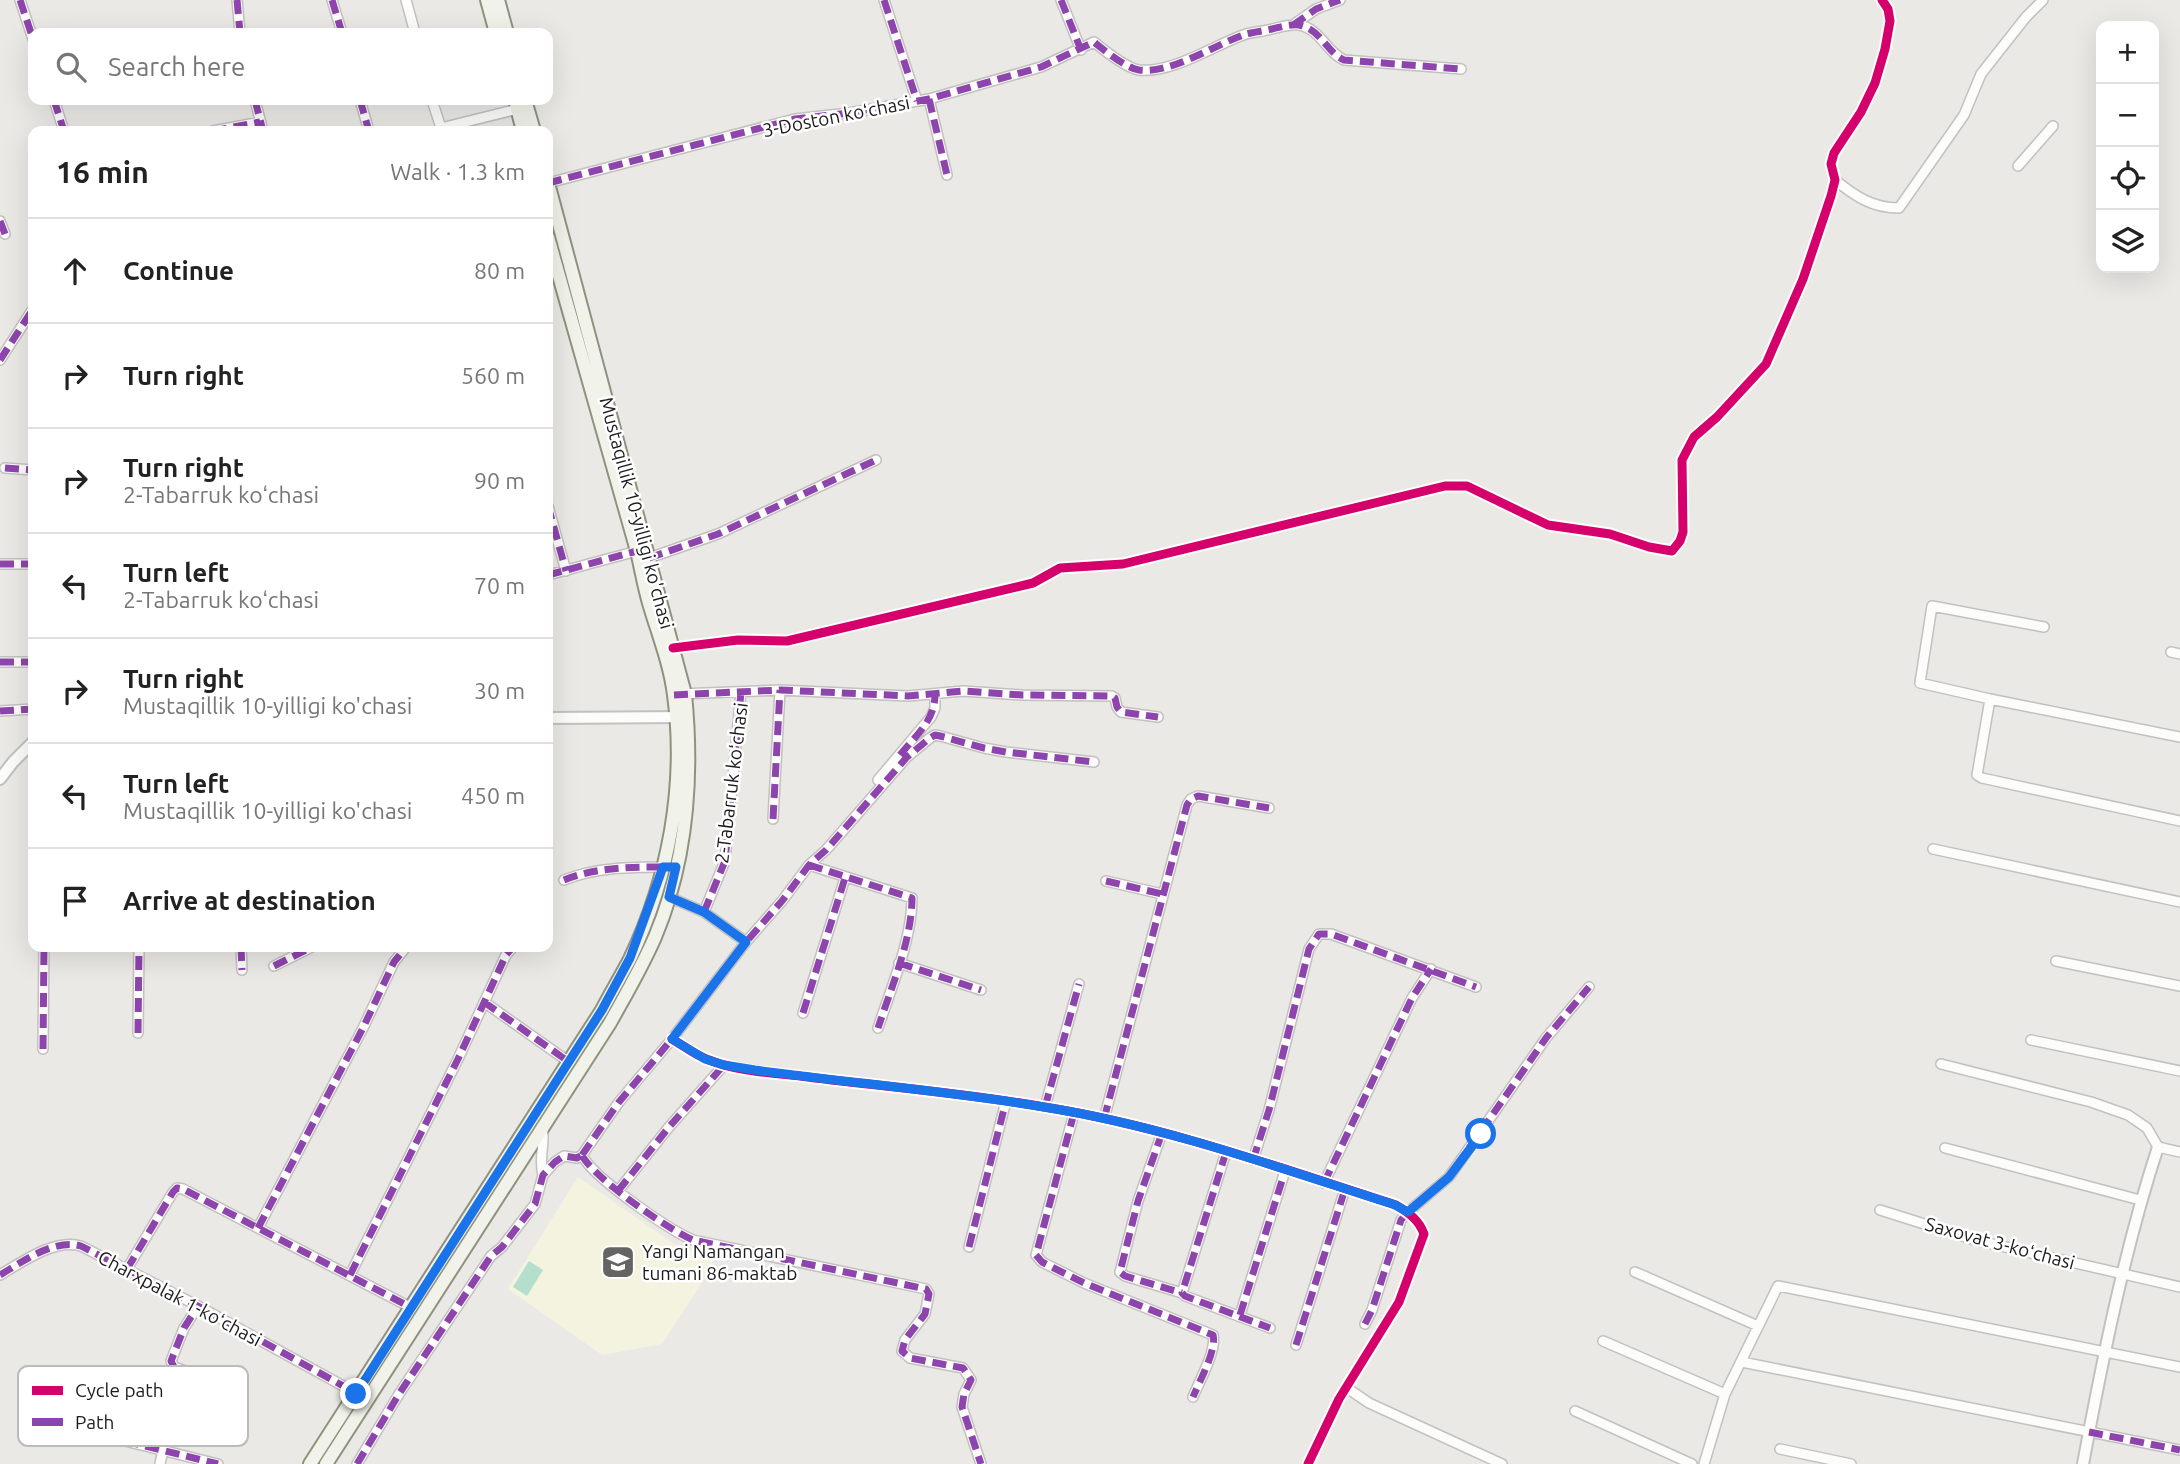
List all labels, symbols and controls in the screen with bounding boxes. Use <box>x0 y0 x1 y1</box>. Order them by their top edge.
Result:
map controls <box>2096 21 2159 273</box>
button: + <box>2096 21 2159 84</box>
search box <box>28 28 553 105</box>
icon: search <box>52 48 90 86</box>
text: Search here <box>108 52 245 81</box>
button: − <box>2096 84 2159 147</box>
street label: 3-Doston koʻchasi <box>760 91 912 141</box>
button: locate <box>2096 147 2159 210</box>
text: 16 min <box>56 155 149 189</box>
text: Walk · 1.3 km <box>390 159 525 184</box>
button: layers <box>2096 210 2159 273</box>
icon: ahead <box>56 252 94 290</box>
text: Continue <box>123 256 234 285</box>
text: 80 m <box>474 258 525 283</box>
icon: right <box>56 357 94 395</box>
text: Turn right <box>123 361 244 390</box>
text: 560 m <box>461 363 525 388</box>
street label: Mustaqillik 10-yilligi ko'chasi <box>595 395 679 631</box>
text: Turn right <box>123 453 244 482</box>
icon: right <box>56 462 94 500</box>
text: 90 m <box>474 468 525 493</box>
text: 2-Tabarruk koʻchasi <box>123 482 319 507</box>
text: Turn left <box>123 558 229 587</box>
icon: left <box>56 567 94 605</box>
text: 70 m <box>474 573 525 598</box>
text: 2-Tabarruk koʻchasi <box>123 587 319 612</box>
text: Turn right <box>123 664 244 693</box>
icon: right <box>56 672 94 710</box>
text: 30 m <box>474 678 525 703</box>
text: Mustaqillik 10-yilligi ko'chasi <box>123 693 412 718</box>
street label: 2-Tabarruk koʻchasi <box>710 701 752 865</box>
text: Turn left <box>123 769 229 798</box>
icon: left <box>56 777 94 815</box>
text: 450 m <box>461 783 525 808</box>
text: Mustaqillik 10-yilligi ko'chasi <box>123 798 412 823</box>
icon: arrive <box>56 882 94 920</box>
text: Arrive at destination <box>123 886 376 915</box>
route start <box>1465 1118 1496 1149</box>
street label: Saxovat 3-koʻchasi <box>1923 1212 2077 1274</box>
place label: Yangi Namangan tumani 86-maktab <box>642 1240 797 1284</box>
school or university icon: Yangi Namangan tumani 86-maktab <box>599 1243 637 1281</box>
street label: Charxpalak 1-koʻchasi <box>94 1246 266 1350</box>
legend <box>18 1366 248 1446</box>
route end <box>340 1378 371 1409</box>
text: Cycle path <box>75 1379 164 1401</box>
text: Path <box>75 1411 114 1433</box>

